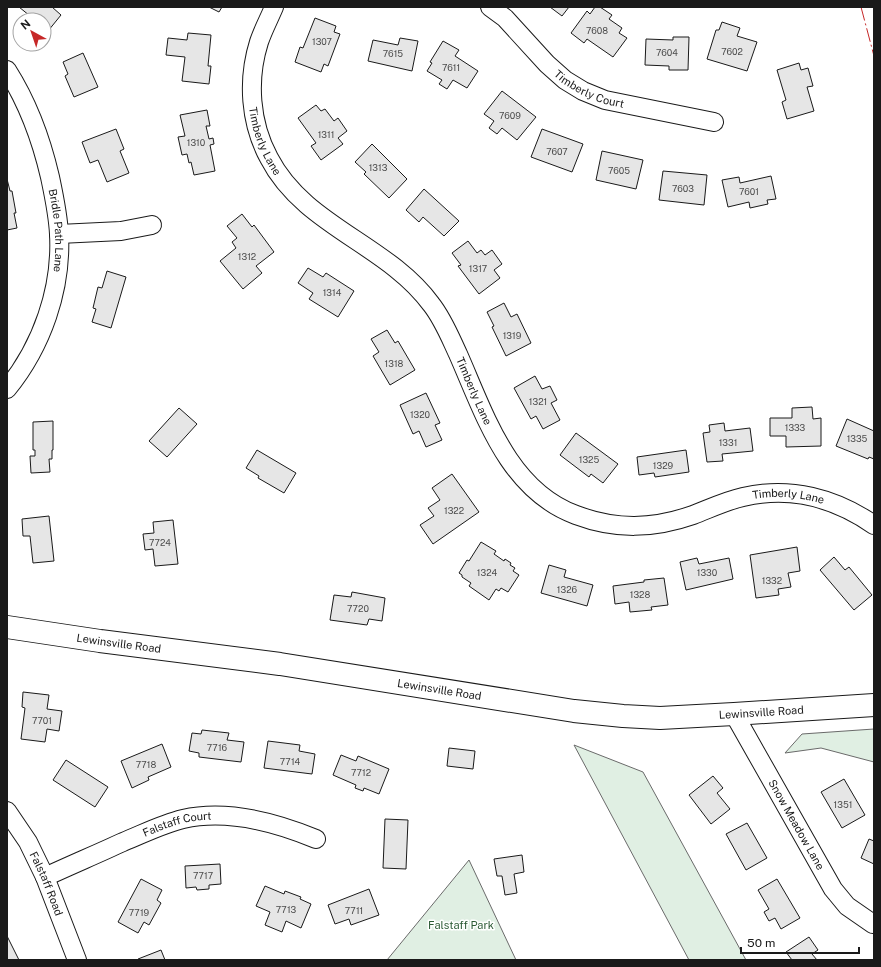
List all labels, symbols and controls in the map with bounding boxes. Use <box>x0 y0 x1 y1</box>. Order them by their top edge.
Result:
north arrow <box>12 12 52 52</box>
text: N <box>18 17 33 32</box>
house number: 7608 <box>586 25 608 36</box>
house number: 1307 <box>312 36 332 47</box>
house number: 7602 <box>721 46 743 57</box>
house number: 7604 <box>656 47 678 58</box>
house number: 7615 <box>383 48 403 59</box>
house number: 7611 <box>442 62 460 73</box>
street label: Timberly Court <box>552 67 625 110</box>
street label: Timberly Lane <box>247 106 284 177</box>
house number: 7609 <box>499 110 521 121</box>
house number: 1311 <box>318 129 334 140</box>
house number: 1310 <box>187 137 206 148</box>
house number: 7607 <box>546 146 568 157</box>
house number: 1313 <box>369 162 388 173</box>
house number: 7605 <box>608 165 630 176</box>
house number: 7603 <box>672 183 694 194</box>
house number: 7601 <box>739 186 759 197</box>
street label: Bridle Path Lane <box>47 188 65 273</box>
house number: 1312 <box>238 251 256 262</box>
house number: 1317 <box>469 263 487 274</box>
house number: 1314 <box>323 287 342 298</box>
house number: 1319 <box>503 330 522 341</box>
street label: Timberly Lane <box>454 355 494 427</box>
house number: 1318 <box>385 358 404 369</box>
house number: 1321 <box>529 396 547 407</box>
house number: 1320 <box>410 409 431 420</box>
house number: 1333 <box>785 422 806 433</box>
house number: 1335 <box>847 433 868 444</box>
house number: 1331 <box>719 437 737 448</box>
house number: 1325 <box>579 454 599 465</box>
house number: 1329 <box>653 460 674 471</box>
street label: Timberly Lane <box>752 487 826 506</box>
house number: 1322 <box>444 505 464 516</box>
house number: 7724 <box>149 537 171 548</box>
house number: 1324 <box>477 567 498 578</box>
house number: 1330 <box>697 567 718 578</box>
house number: 1332 <box>762 575 782 586</box>
house number: 1326 <box>557 584 578 595</box>
house number: 1328 <box>630 589 650 600</box>
house number: 7720 <box>347 603 369 614</box>
street label: Lewinsville Road <box>76 632 162 655</box>
street label: Lewinsville Road <box>397 677 482 702</box>
street label: Lewinsville Road <box>718 704 804 721</box>
house number: 7701 <box>32 715 52 726</box>
house number: 7716 <box>207 742 228 753</box>
house number: 7714 <box>280 756 301 767</box>
house number: 7718 <box>136 759 156 770</box>
house number: 7712 <box>351 767 371 778</box>
street label: Snow Meadow Lane <box>766 777 827 872</box>
house number: 1351 <box>834 799 852 810</box>
street label: Falstaff Court <box>141 810 212 839</box>
street label: Falstaff Road <box>28 850 65 917</box>
house number: 7717 <box>193 870 213 881</box>
house number: 7713 <box>276 904 297 915</box>
house number: 7711 <box>345 905 363 916</box>
house number: 7719 <box>129 907 150 918</box>
park label: Falstaff Park <box>428 919 494 931</box>
scale bar <box>741 929 859 955</box>
text: 50 m <box>747 936 775 950</box>

